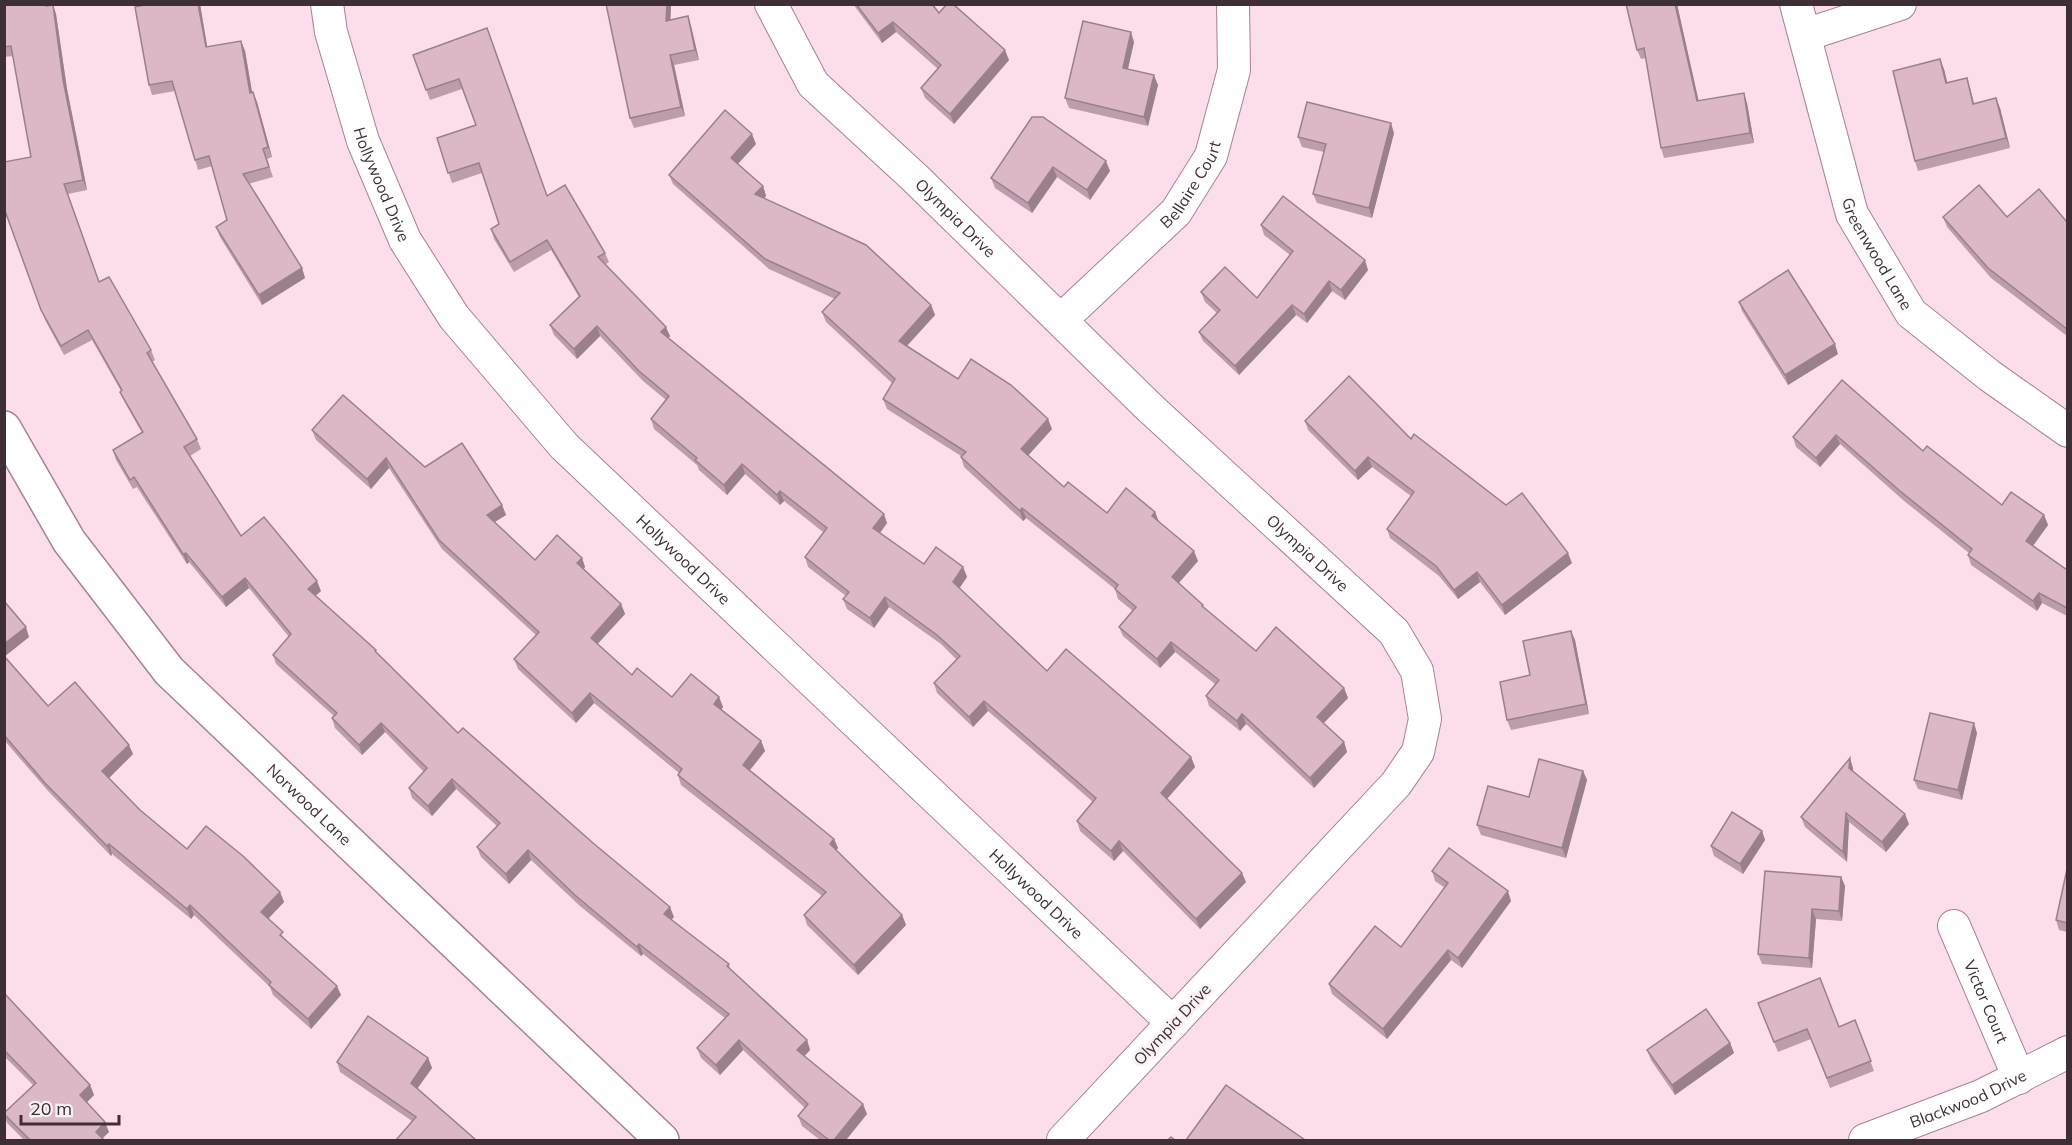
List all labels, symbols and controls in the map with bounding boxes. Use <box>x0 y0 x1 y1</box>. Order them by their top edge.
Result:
street label: Hollywood Drive <box>349 125 414 245</box>
street label: Bellaire Court <box>1156 138 1225 232</box>
street label: Olympia Drive <box>911 174 1000 262</box>
street label: Greenwood Lane <box>1838 195 1917 314</box>
street label: Hollywood Drive <box>632 510 735 609</box>
street label: Olympia Drive <box>1262 510 1353 596</box>
street label: Norwood Lane <box>263 759 356 850</box>
street label: Hollywood Drive <box>985 844 1088 943</box>
street label: Victor Court <box>1960 957 2013 1046</box>
street label: Olympia Drive <box>1129 979 1215 1069</box>
street label: Blackwood Drive <box>1907 1065 2030 1132</box>
scale bar <box>21 1088 118 1126</box>
text: 20 m <box>30 1097 72 1120</box>

